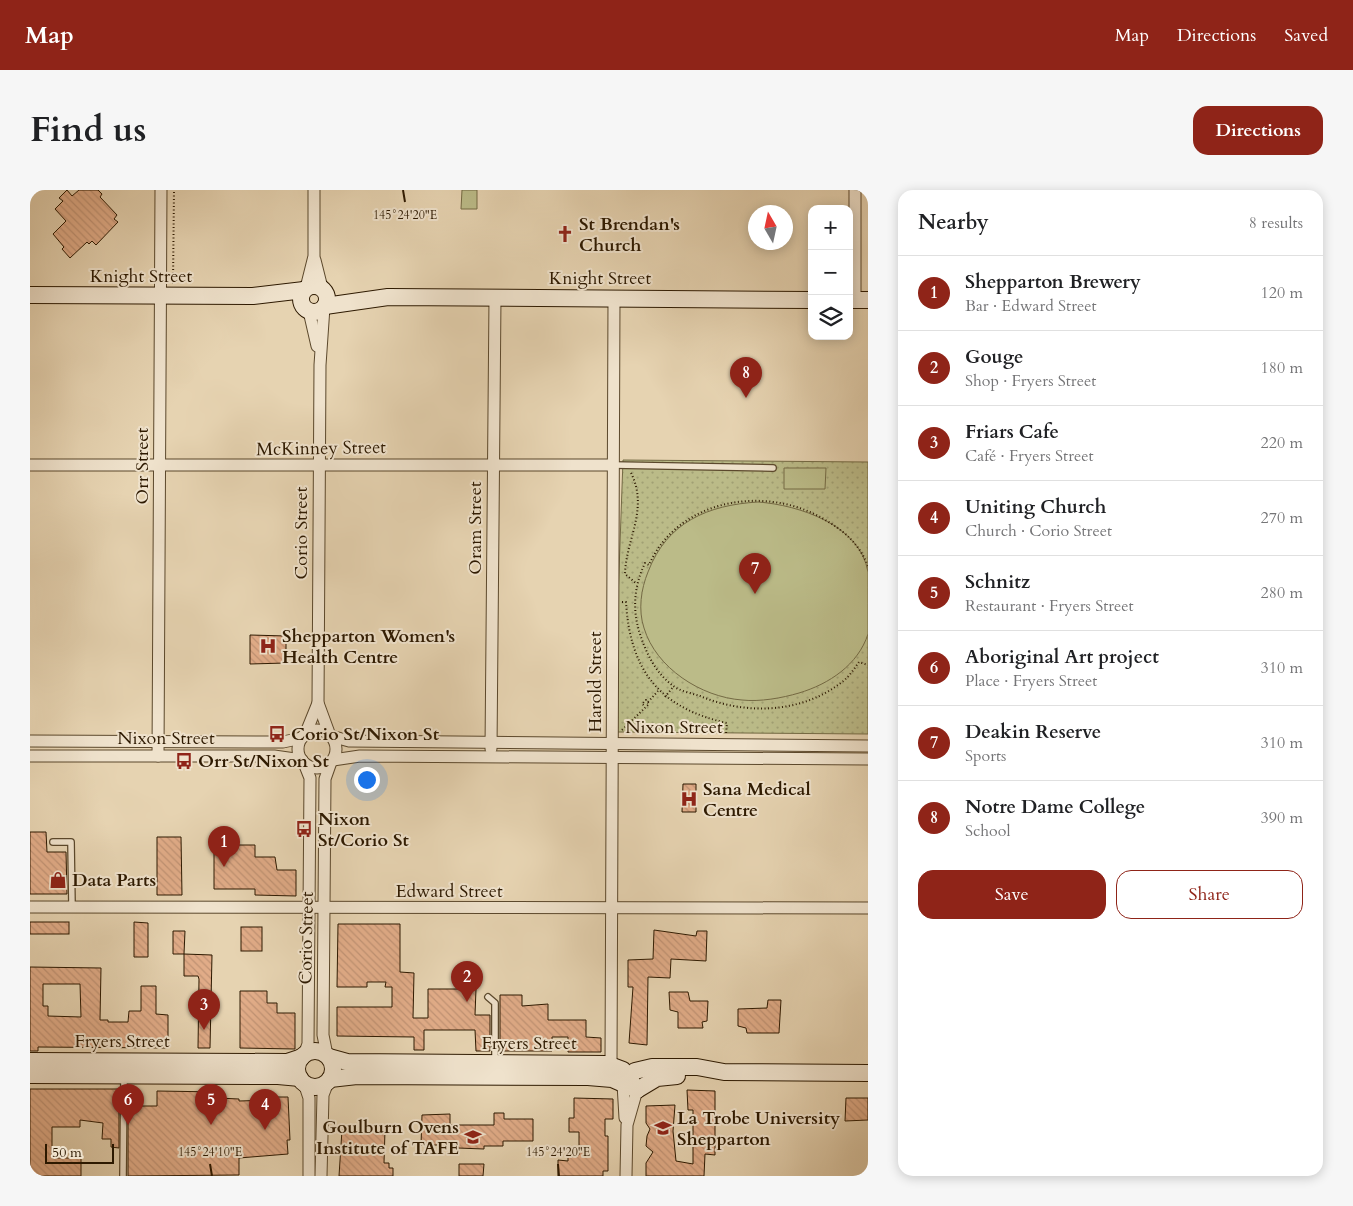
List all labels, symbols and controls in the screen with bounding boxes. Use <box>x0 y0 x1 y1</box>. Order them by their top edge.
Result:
text: Map <box>25 19 74 52</box>
text: Map <box>1115 23 1149 48</box>
text: Directions <box>1177 23 1256 48</box>
text: Saved <box>1284 23 1328 48</box>
text: Find us <box>30 106 146 154</box>
button: Directions <box>1193 106 1323 155</box>
north arrow <box>748 205 793 250</box>
map controls <box>808 205 853 340</box>
button: + <box>808 205 853 250</box>
text: 145°24'20"E <box>373 207 437 223</box>
text: Nearby <box>918 208 989 237</box>
place label: St Brendan's Church <box>579 212 680 258</box>
text: 8 results <box>1249 212 1303 234</box>
church icon: St Brendan's Church <box>555 224 575 244</box>
button: − <box>808 250 853 295</box>
street label: Knight Street <box>90 264 193 289</box>
street label: Knight Street <box>549 266 652 291</box>
text: Shepparton Brewery <box>965 269 1141 295</box>
text: 1 <box>930 282 938 304</box>
text: 120 m <box>1261 282 1303 304</box>
button: layers <box>808 295 853 340</box>
text: Bar · Edward Street <box>965 295 1097 317</box>
text: Gouge <box>965 344 1023 370</box>
pin: 8 <box>730 357 762 398</box>
text: 2 <box>930 357 938 379</box>
text: 180 m <box>1261 357 1303 379</box>
text: Shop · Fryers Street <box>965 370 1096 392</box>
text: Friars Cafe <box>965 419 1059 445</box>
street label: Orr Street <box>130 427 155 504</box>
text: 3 <box>930 432 938 454</box>
text: 220 m <box>1261 432 1303 454</box>
street label: McKinney Street <box>256 435 386 462</box>
text: Café · Fryers Street <box>965 445 1094 467</box>
street label: Oram Street <box>463 481 488 575</box>
street label: Corio Street <box>289 486 314 580</box>
text: Uniting Church <box>965 494 1106 520</box>
text: 4 <box>930 507 938 529</box>
text: 270 m <box>1261 507 1303 529</box>
text: Church · Corio Street <box>965 520 1112 542</box>
pin: 7 <box>739 553 771 594</box>
text: Schnitz <box>965 569 1030 595</box>
text: 5 <box>930 582 938 604</box>
text: 280 m <box>1261 582 1303 604</box>
text: Restaurant · Fryers Street <box>965 595 1134 617</box>
place label: Shepparton Women's Health Centre <box>282 624 455 670</box>
street label: Harold Street <box>583 631 608 733</box>
hospital icon: Shepparton Women's Health Centre <box>258 636 278 656</box>
text: Aboriginal Art project <box>965 644 1159 670</box>
text: 6 <box>930 657 938 679</box>
text: 310 m <box>1261 657 1303 679</box>
text: Place · Fryers Street <box>965 670 1097 692</box>
street label: Nixon Street <box>625 715 723 740</box>
text: Deakin Reserve <box>965 719 1101 745</box>
place label: Corio St/Nixon St <box>291 722 440 747</box>
bus stop icon: Corio St/Nixon St <box>267 724 287 744</box>
street label: Nixon Street <box>117 726 215 751</box>
text: 7 <box>930 732 938 754</box>
text: 310 m <box>1261 732 1303 754</box>
text: Sports <box>965 745 1006 767</box>
place label: Orr St/Nixon St <box>198 749 329 774</box>
bus stop icon: Orr St/Nixon St <box>174 751 194 771</box>
your location <box>354 767 380 793</box>
place label: Sana Medical Centre <box>703 777 811 823</box>
hospital icon: Sana Medical Centre <box>679 789 699 809</box>
text: Notre Dame College <box>965 794 1145 820</box>
place label: Nixon St/Corio St <box>318 807 409 853</box>
text: 8 <box>930 807 938 829</box>
text: 390 m <box>1261 807 1303 829</box>
bus stop icon: Nixon St/Corio St <box>294 819 314 839</box>
text: School <box>965 820 1010 842</box>
pin: 1 <box>208 826 240 867</box>
place label: Data Parts <box>72 868 156 893</box>
shop icon: Data Parts <box>48 870 68 890</box>
button: Save <box>918 870 1106 919</box>
button: Share <box>1116 870 1303 919</box>
street label: Edward Street <box>395 879 503 904</box>
street label: Corio Street <box>293 891 320 985</box>
pin: 2 <box>451 961 483 1002</box>
pin: 3 <box>188 989 220 1030</box>
street label: Fryers Street <box>74 1029 170 1054</box>
street label: Fryers Street <box>481 1031 577 1056</box>
pin: 6 <box>112 1084 144 1125</box>
pin: 5 <box>195 1084 227 1125</box>
pin: 4 <box>249 1089 281 1130</box>
place label: La Trobe University Shepparton <box>677 1106 841 1152</box>
place label: Goulburn Ovens Institute of TAFE <box>316 1115 459 1161</box>
school or university icon: La Trobe University Shepparton <box>653 1118 673 1138</box>
school or university icon: Goulburn Ovens Institute of TAFE <box>463 1127 483 1147</box>
scale bar <box>45 1141 114 1164</box>
text: 50 m <box>52 1143 82 1162</box>
text: 145°24'10"E <box>178 1144 242 1160</box>
text: 145°24'20"E <box>526 1144 590 1160</box>

